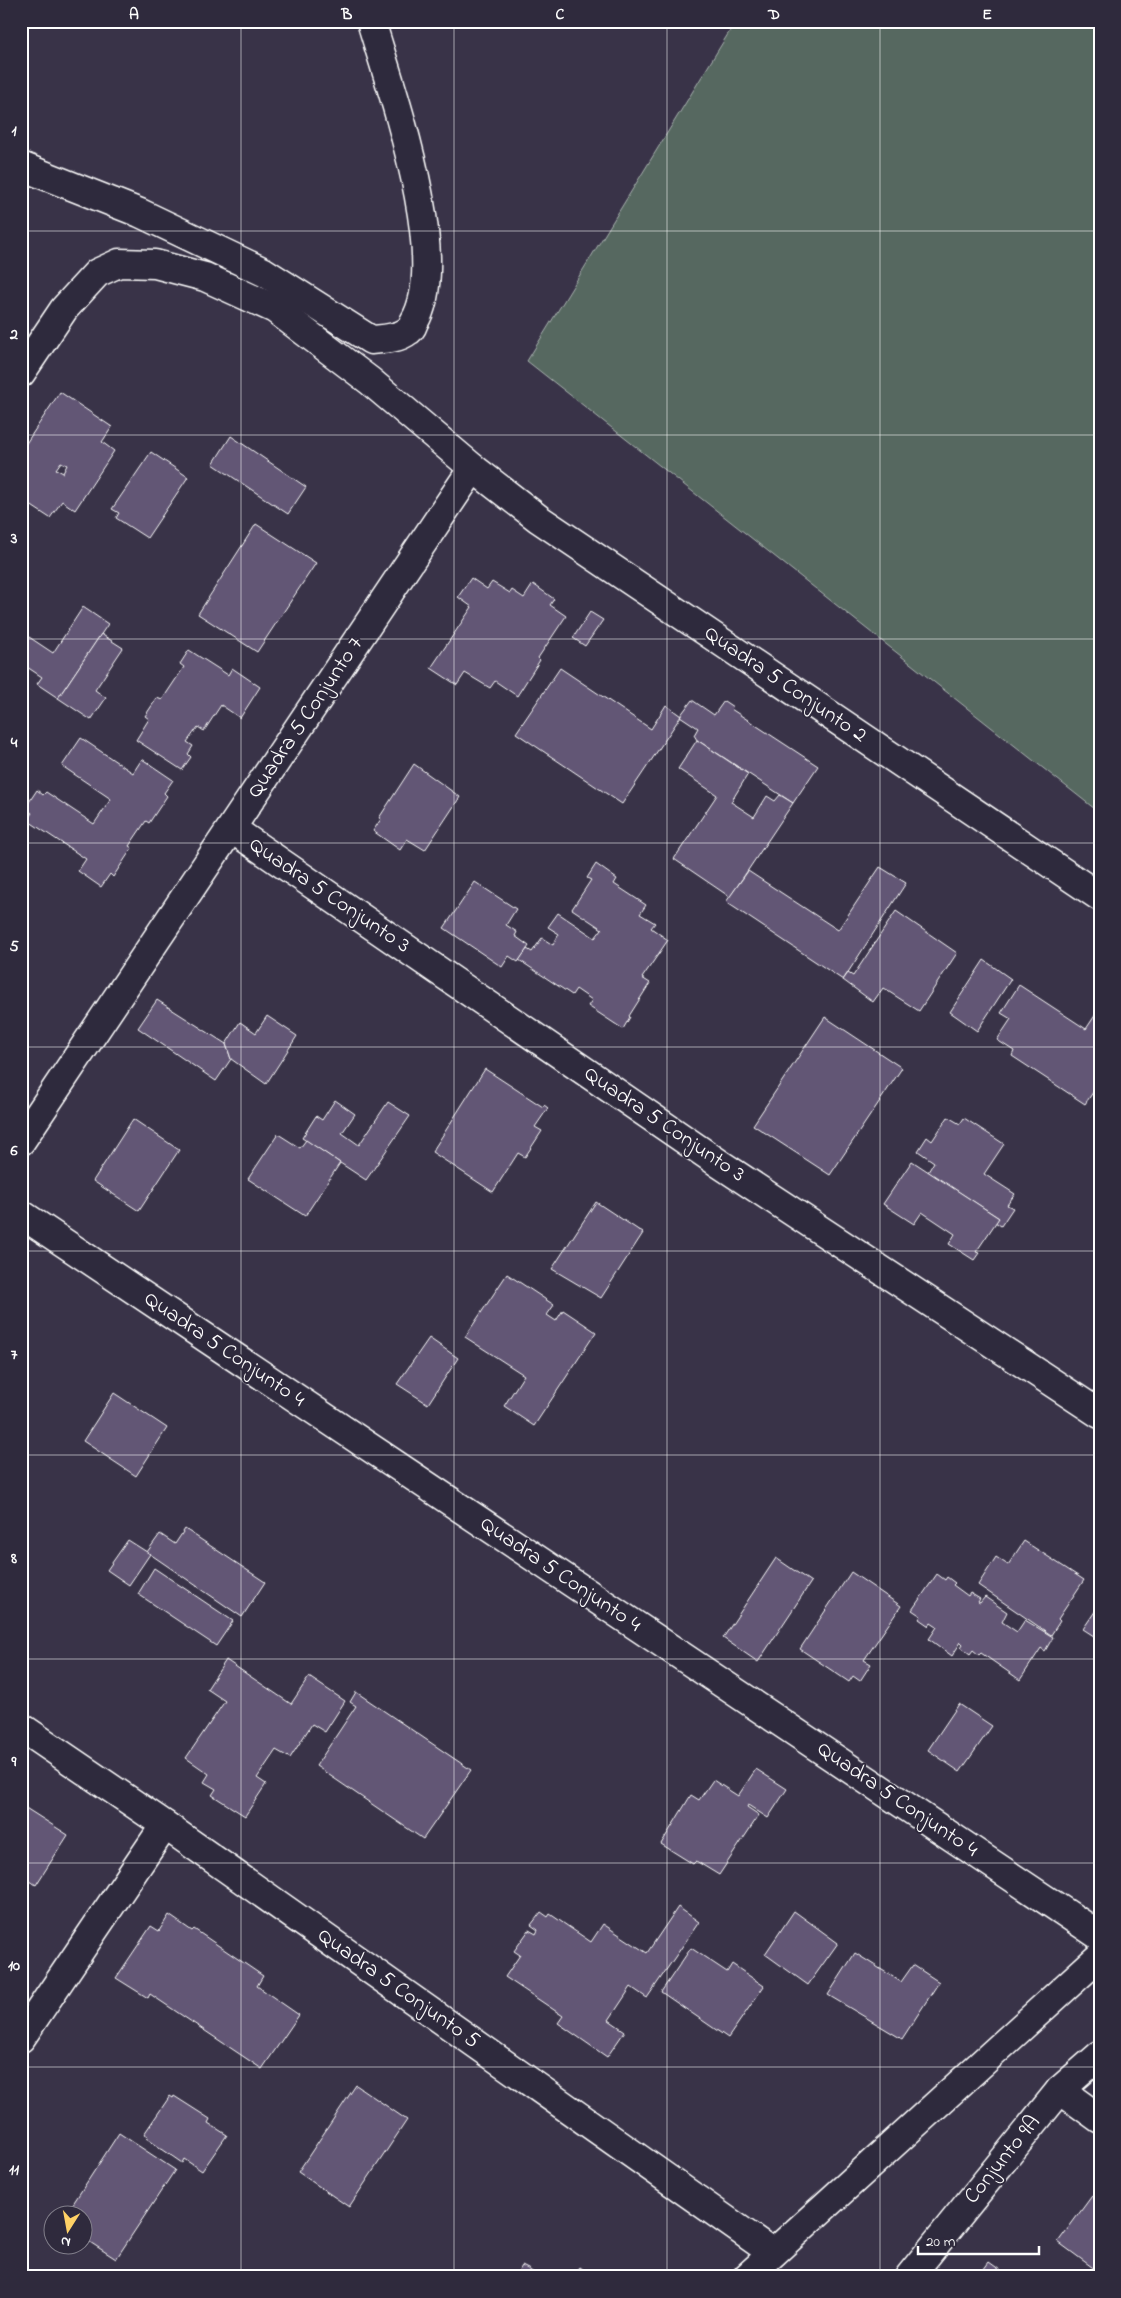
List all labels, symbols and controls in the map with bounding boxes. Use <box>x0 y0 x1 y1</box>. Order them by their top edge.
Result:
text: A <box>129 3 139 27</box>
text: B <box>341 3 353 27</box>
text: C <box>556 3 565 27</box>
text: D <box>767 3 780 27</box>
text: E <box>982 3 992 27</box>
text: 1 <box>11 119 17 143</box>
text: 2 <box>9 323 18 347</box>
text: 3 <box>10 527 18 551</box>
street label: Quadra 5 Conjunto 2 <box>697 618 873 752</box>
street label: Quadra 5 Conjunto 7 <box>240 631 372 805</box>
text: 4 <box>10 731 18 755</box>
street label: Quadra 5 Conjunto 3 <box>242 830 416 962</box>
text: 5 <box>9 935 19 959</box>
street label: Quadra 5 Conjunto 3 <box>577 1059 751 1191</box>
text: 6 <box>9 1139 18 1163</box>
street label: Quadra 5 Conjunto 4 <box>137 1284 311 1416</box>
text: 7 <box>11 1343 18 1367</box>
street label: Quadra 5 Conjunto 4 <box>473 1509 647 1641</box>
text: 8 <box>10 1547 17 1571</box>
street label: Quadra 5 Conjunto 4 <box>810 1734 984 1866</box>
text: 9 <box>11 1750 17 1774</box>
street label: Quadra 5 Conjunto 5 <box>310 1921 486 2057</box>
text: 10 <box>8 1954 20 1978</box>
street label: Conjunto 9A <box>957 2108 1049 2212</box>
text: 11 <box>9 2158 20 2182</box>
north arrow <box>42 2206 92 2256</box>
scale bar <box>918 2223 1040 2255</box>
text: N <box>59 2230 72 2252</box>
text: 20 m <box>926 2231 956 2253</box>

